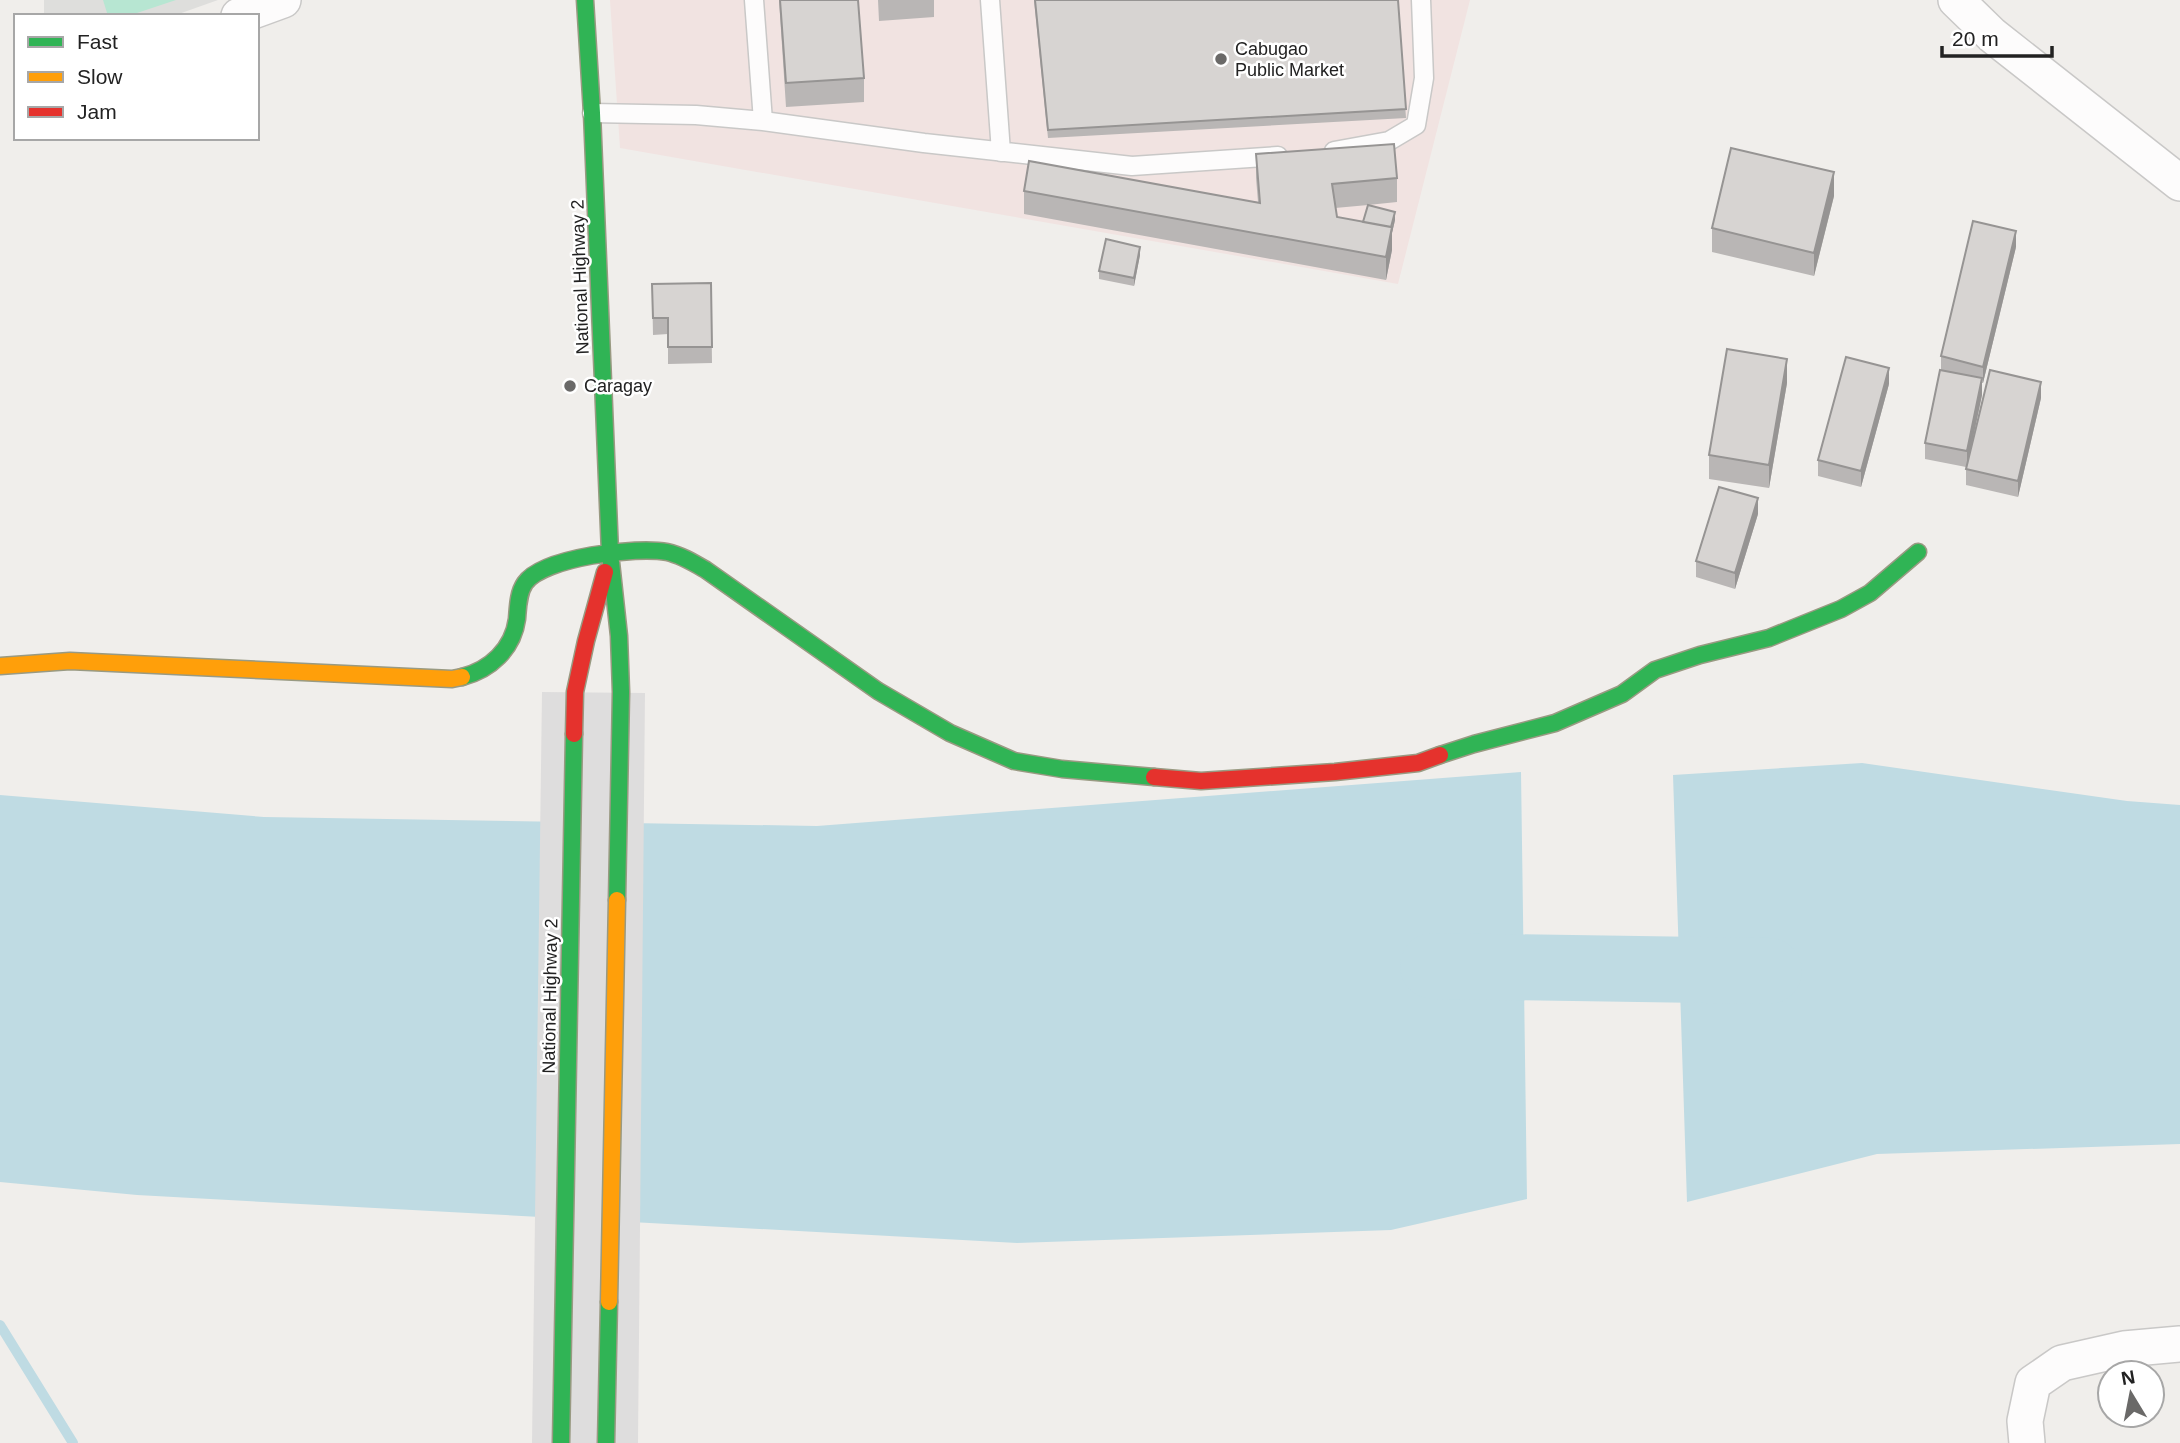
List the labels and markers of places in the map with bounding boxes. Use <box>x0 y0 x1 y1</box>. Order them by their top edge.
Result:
place label: Cabugao Public Market <box>1235 39 1344 80</box>
marker: Cabugao Public Market <box>1213 51 1229 67</box>
place label: Caragay <box>584 376 652 396</box>
marker: Caragay <box>562 378 578 394</box>

